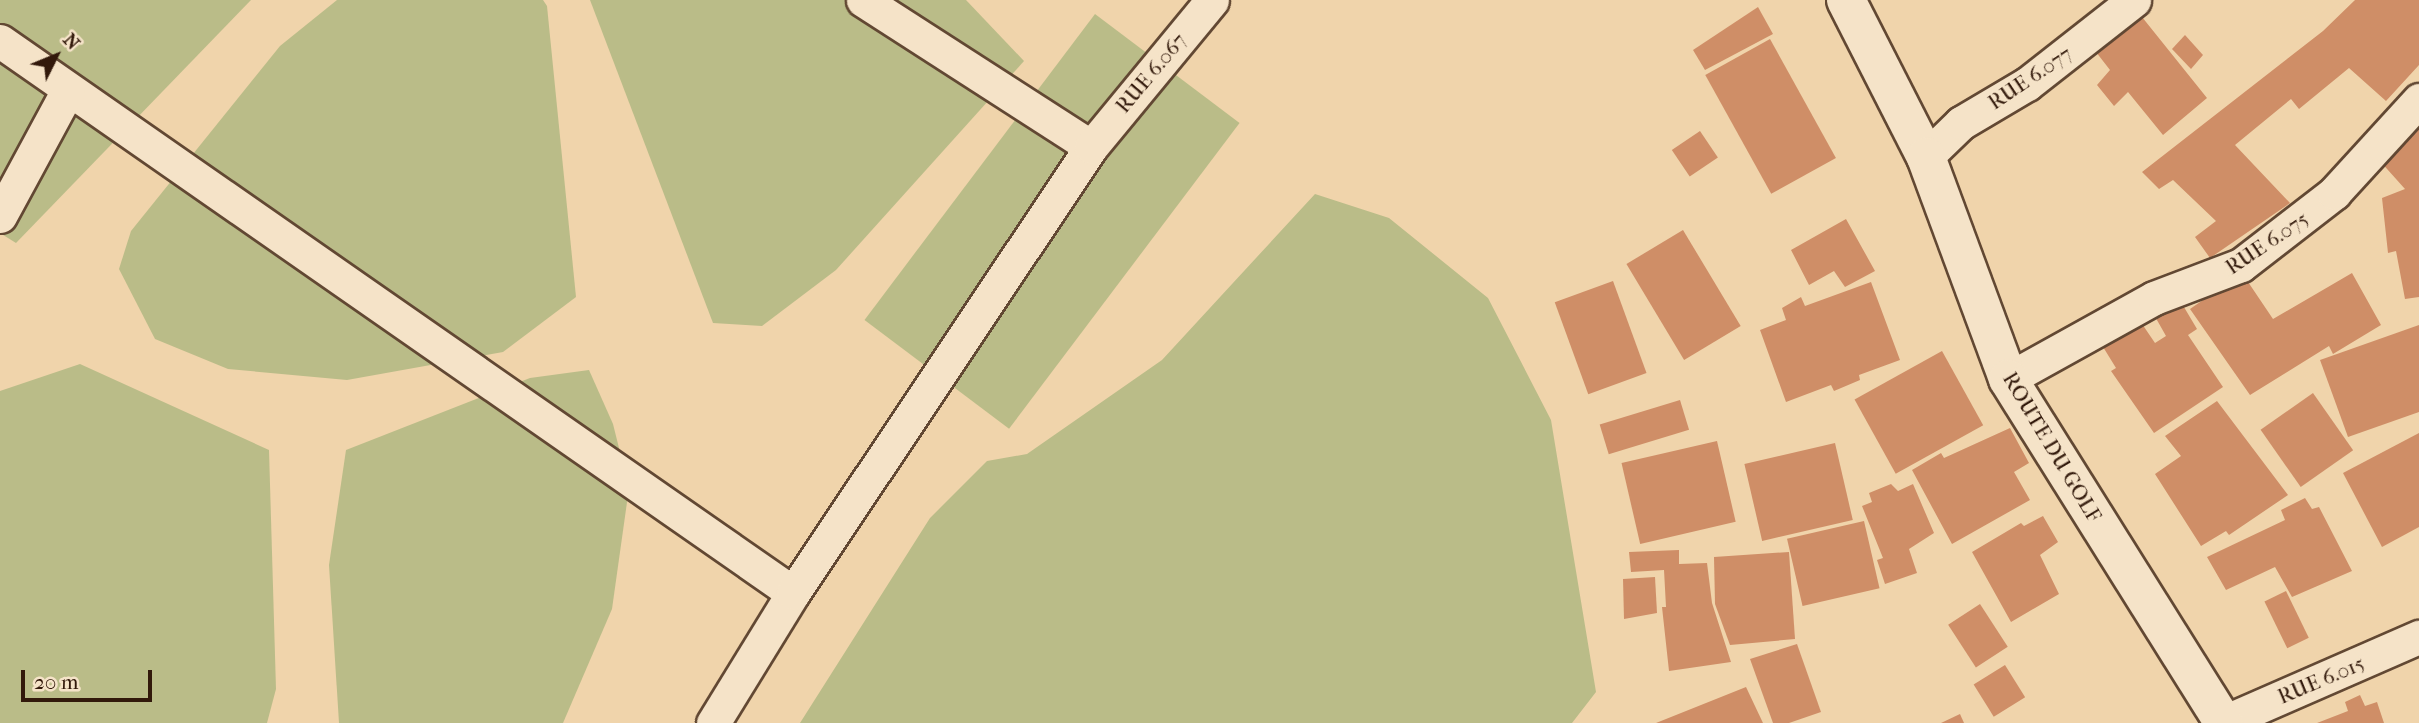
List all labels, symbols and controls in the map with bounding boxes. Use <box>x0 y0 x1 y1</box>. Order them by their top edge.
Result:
north arrow <box>21 21 91 91</box>
street label: RUE 6.067 <box>1110 28 1192 118</box>
text: N <box>58 29 84 54</box>
street label: RUE 6.077 <box>1983 41 2077 115</box>
street label: RUE 6.075 <box>2221 206 2313 280</box>
street label: ROUTE DU GOLF <box>1997 367 2107 527</box>
street label: RUE 6.015 <box>2274 651 2368 709</box>
scale bar <box>24 656 156 700</box>
text: 20 m <box>34 670 78 694</box>

